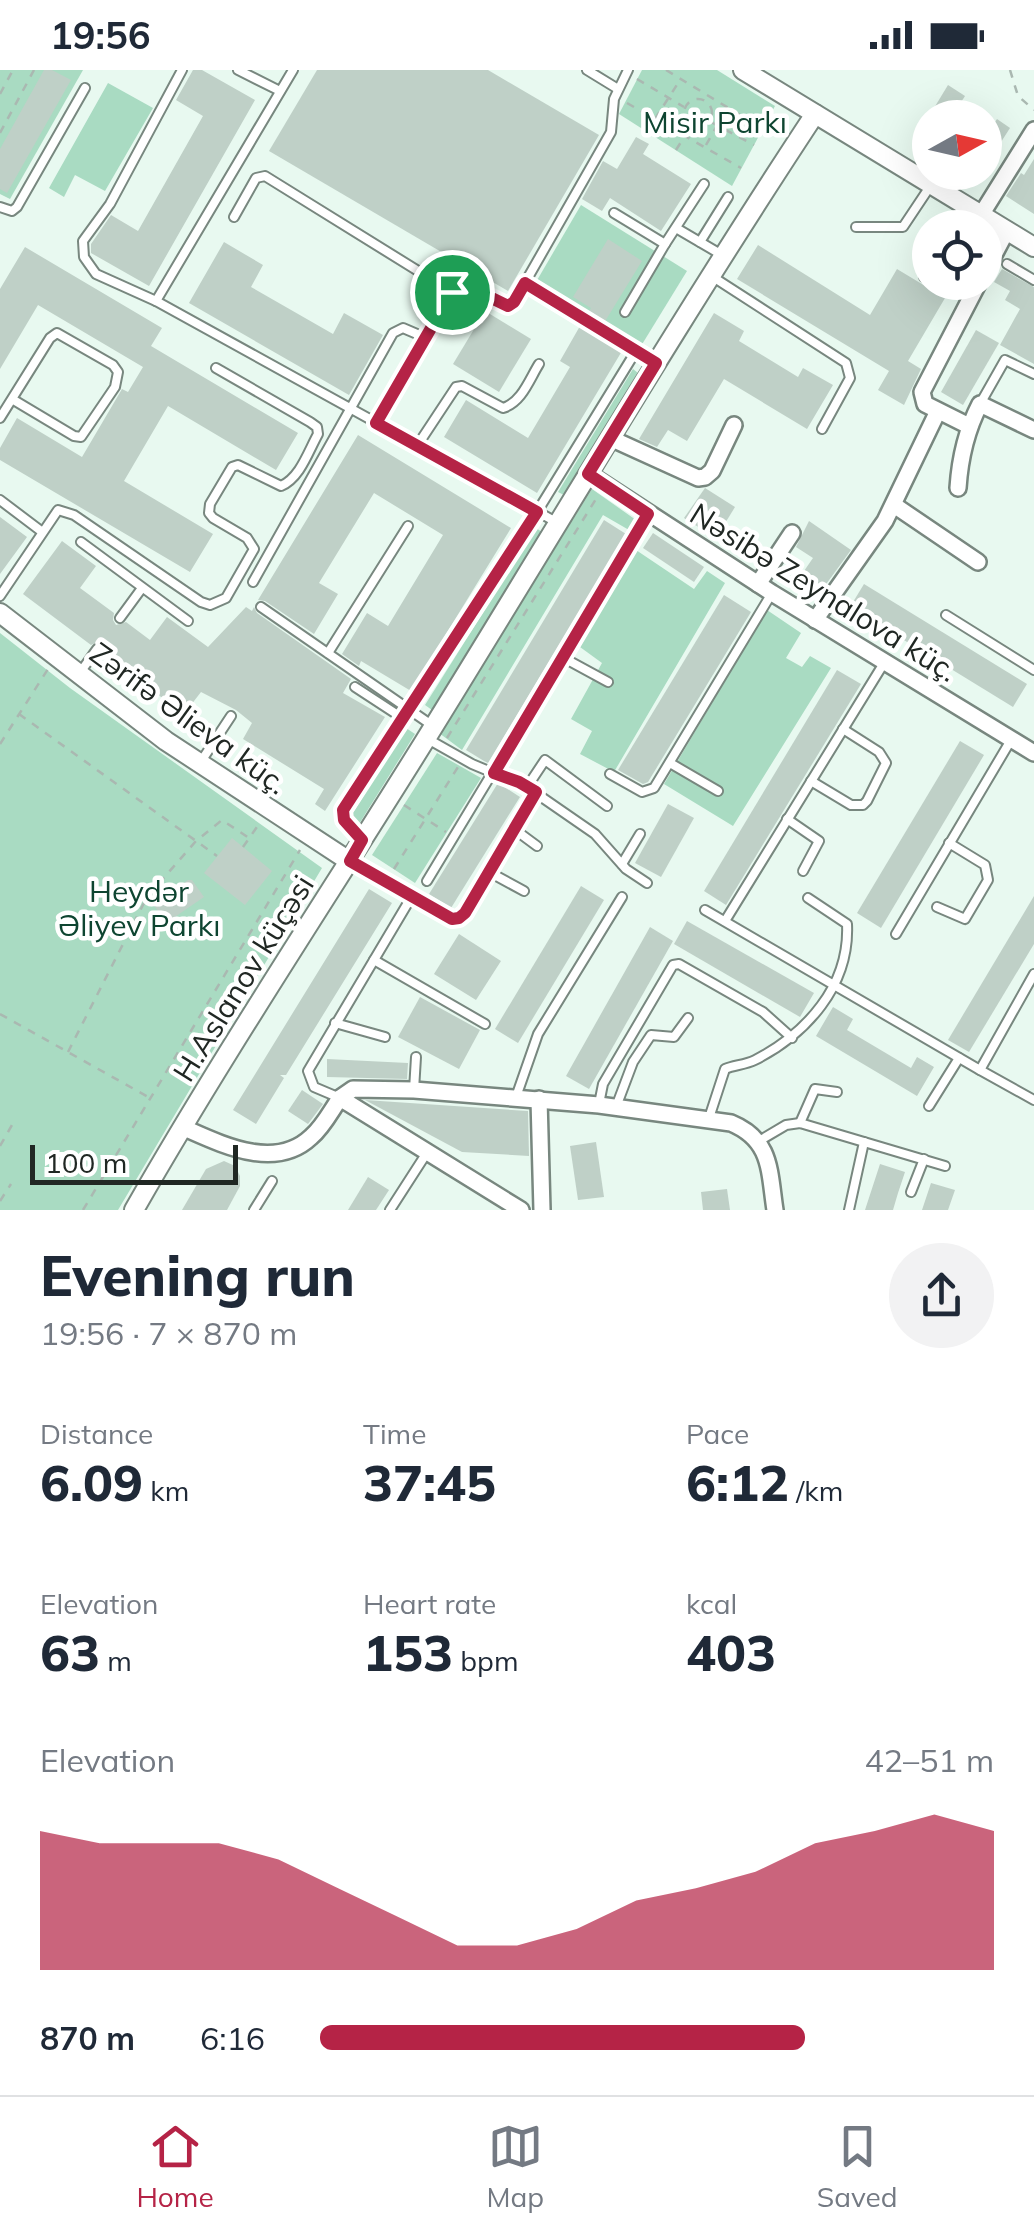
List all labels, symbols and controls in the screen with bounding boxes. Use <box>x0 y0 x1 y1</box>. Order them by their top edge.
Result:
text: 19:56 <box>50 11 151 59</box>
north arrow <box>912 100 1002 190</box>
map controls <box>912 100 1002 300</box>
park label: Misir Parkı <box>643 103 787 141</box>
button: locate <box>912 210 1002 300</box>
pin <box>410 250 495 335</box>
icon: arrive <box>425 265 480 320</box>
street label: Nəsibə Zeynalova küç. <box>683 494 965 690</box>
street label: Zərifə Əlieva küç. <box>83 634 295 802</box>
street label: H.Aslanov küçəsi <box>164 868 322 1088</box>
park label: Heydər Əliyev Parkı <box>58 872 220 944</box>
scale bar <box>30 1140 238 1184</box>
text: 100 m <box>45 1145 127 1180</box>
text: Evening run <box>40 1241 355 1310</box>
button: share <box>889 1243 994 1348</box>
text: 19:56 · 7 × 870 m <box>40 1313 297 1353</box>
text: Distance <box>40 1416 153 1451</box>
text: Time <box>363 1416 426 1451</box>
text: Pace <box>686 1416 749 1451</box>
text: 6.09 <box>40 1451 143 1514</box>
text: 37:45 <box>363 1451 496 1514</box>
text: 6:12 <box>686 1451 789 1514</box>
text: km <box>143 1473 189 1508</box>
text: /km <box>789 1473 843 1508</box>
text: Elevation <box>40 1586 158 1621</box>
text: Heart rate <box>363 1586 496 1621</box>
text: kcal <box>686 1586 737 1621</box>
text: 63 <box>40 1621 100 1684</box>
text: 153 <box>363 1621 453 1684</box>
text: 403 <box>686 1621 776 1684</box>
text: m <box>100 1643 132 1678</box>
text: bpm <box>453 1643 519 1678</box>
text: Elevation <box>40 1740 175 1780</box>
text: 42–51 m <box>865 1740 994 1780</box>
text: 870 m <box>40 2018 135 2058</box>
text: 6:16 <box>200 2018 265 2058</box>
tab: Home <box>136 2119 214 2214</box>
tab: Map <box>486 2119 544 2214</box>
tab: Saved <box>817 2119 898 2214</box>

